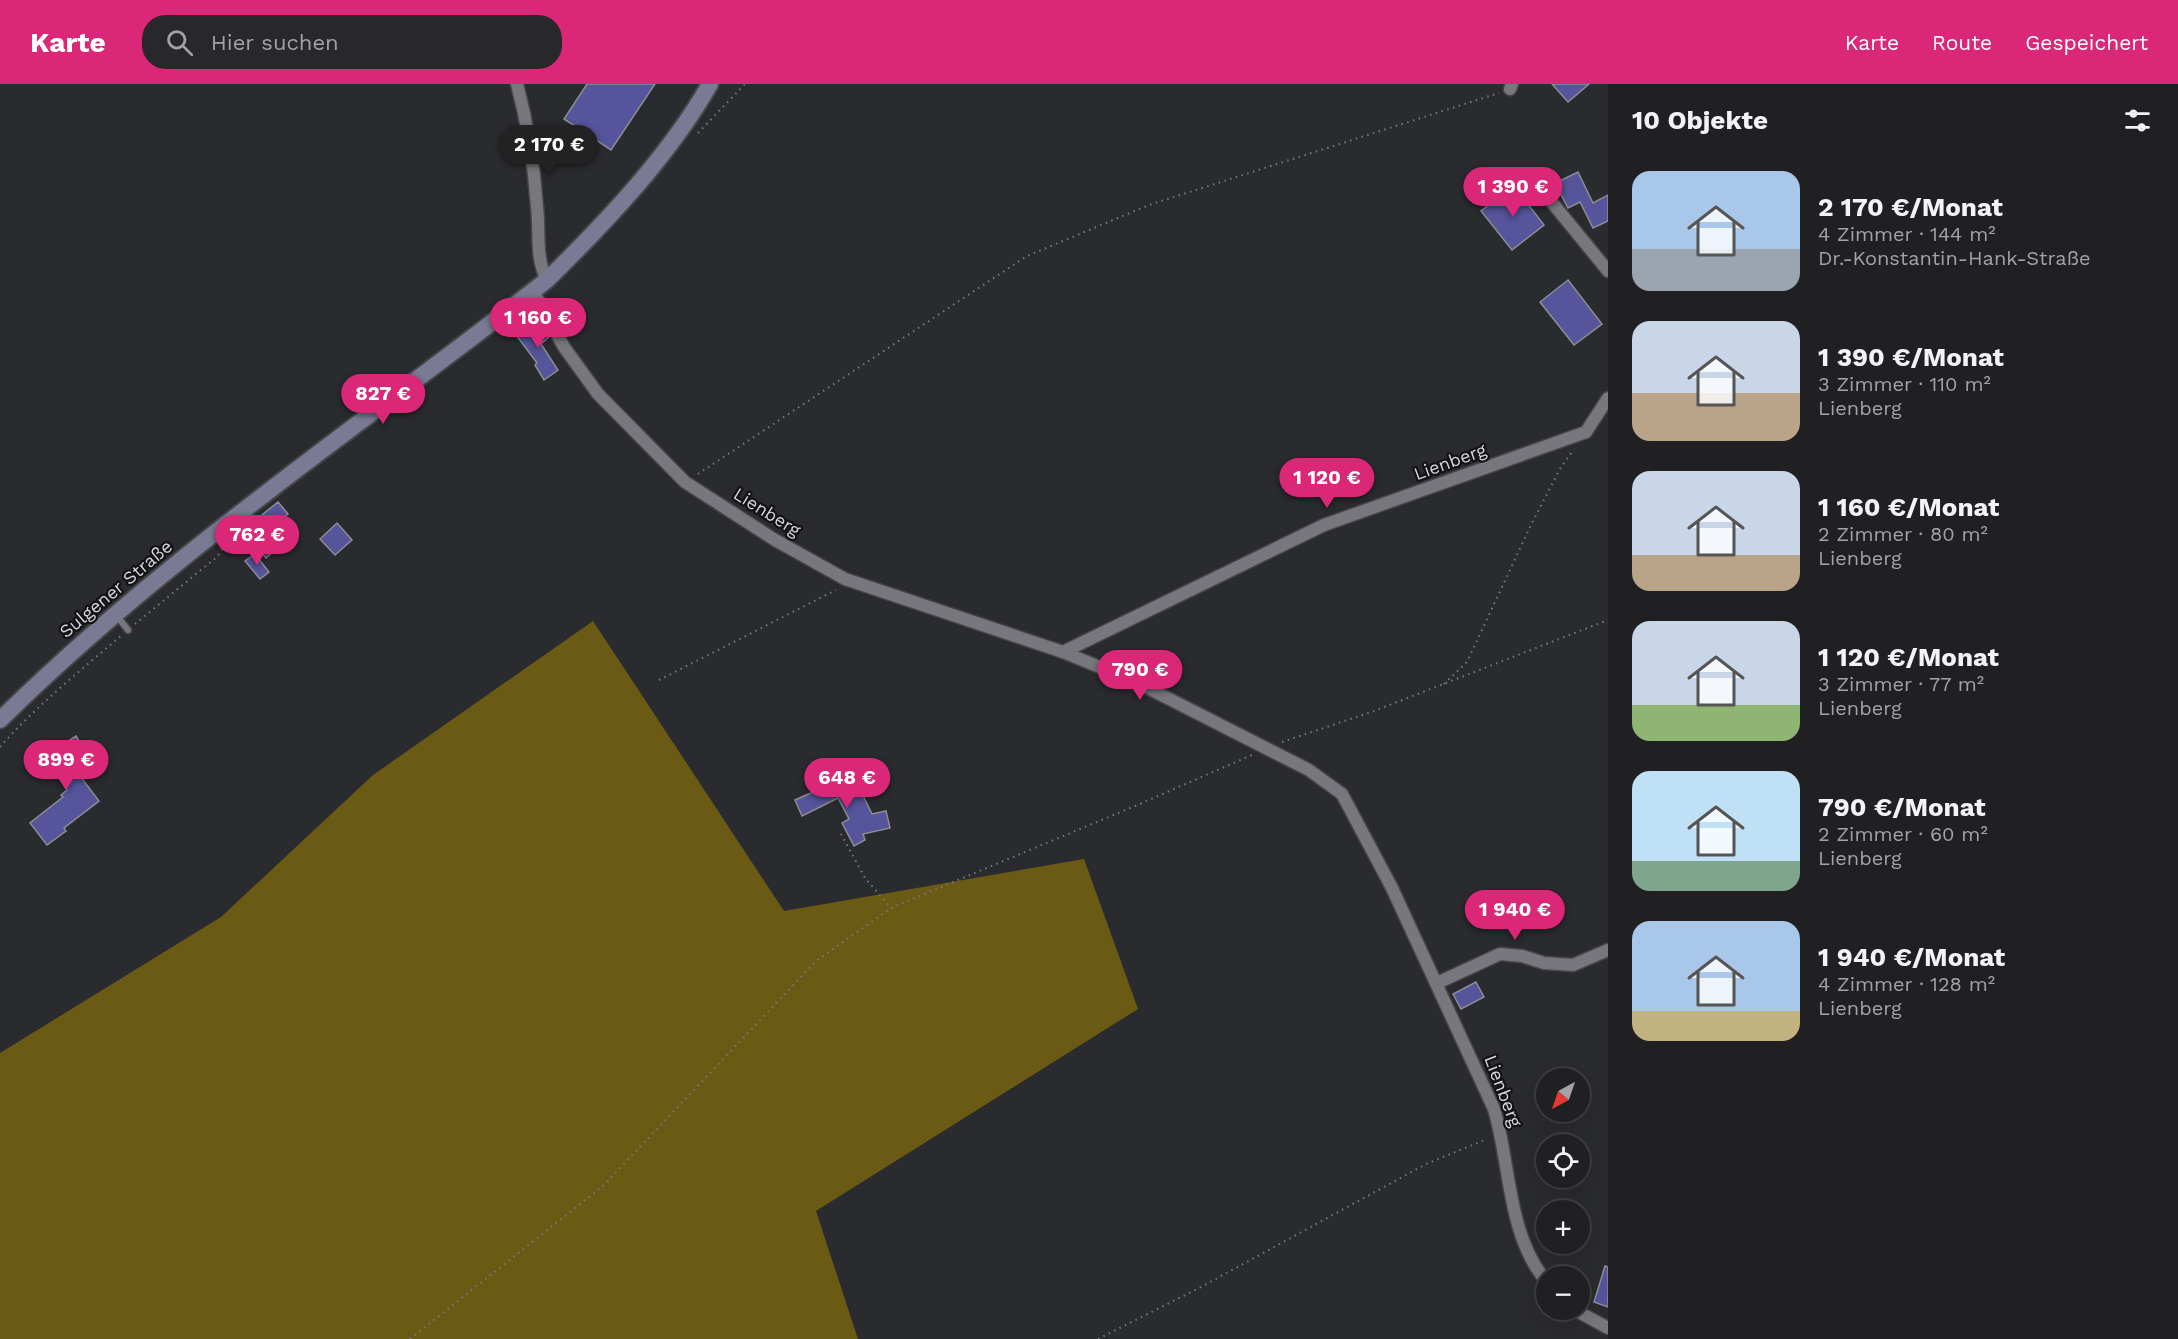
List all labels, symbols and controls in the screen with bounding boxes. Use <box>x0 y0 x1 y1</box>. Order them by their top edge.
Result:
search box <box>142 15 562 69</box>
text: Karte <box>30 26 106 59</box>
icon: search <box>163 26 196 59</box>
text: Hier suchen <box>211 30 339 55</box>
text: Karte <box>1845 30 1899 55</box>
text: Route <box>1932 30 1992 55</box>
text: Gespeichert <box>2025 30 2148 55</box>
icon: filters <box>2121 104 2154 137</box>
text: 10 Objekte <box>1632 105 1768 135</box>
pin: 2 170 € <box>494 125 604 176</box>
text: 2 170 € <box>514 132 584 156</box>
pin: 1 390 € <box>1458 167 1568 218</box>
text: 1 390 € <box>1477 174 1549 198</box>
text: 2 170 €/Monat <box>1818 192 2003 222</box>
icon: home <box>1680 195 1752 267</box>
text: 4 Zimmer · 144 m² <box>1818 222 1996 246</box>
text: Dr.-Konstantin-Hank-Straße <box>1818 246 2091 270</box>
pin: 1 160 € <box>483 298 593 349</box>
text: 1 160 € <box>504 305 572 329</box>
text: 1 390 €/Monat <box>1818 342 2004 372</box>
icon: home <box>1680 345 1752 417</box>
text: 3 Zimmer · 110 m² <box>1818 372 1991 396</box>
pin: 827 € <box>341 374 425 425</box>
text: 827 € <box>355 381 411 405</box>
text: Lienberg <box>1818 396 1902 420</box>
street label: Lienberg <box>1411 439 1489 484</box>
pin: 1 120 € <box>1272 458 1382 509</box>
text: 1 120 € <box>1293 465 1361 489</box>
street label: Lienberg <box>730 483 805 541</box>
text: 1 160 €/Monat <box>1818 492 1999 522</box>
icon: home <box>1680 495 1752 567</box>
pin: 762 € <box>215 515 299 566</box>
text: 762 € <box>229 522 285 546</box>
text: 2 Zimmer · 80 m² <box>1818 522 1988 546</box>
street label: Sulgener Straße <box>55 535 176 642</box>
text: Lienberg <box>1818 546 1902 570</box>
text: 1 120 €/Monat <box>1818 642 1999 672</box>
icon: home <box>1680 645 1752 717</box>
pin: 790 € <box>1098 650 1182 701</box>
text: 790 € <box>1111 657 1169 681</box>
text: 3 Zimmer · 77 m² <box>1818 672 1984 696</box>
text: Lienberg <box>1818 696 1902 720</box>
pin: 899 € <box>24 740 108 791</box>
text: 899 € <box>38 747 94 771</box>
pin: 648 € <box>805 758 889 809</box>
text: 648 € <box>818 765 876 789</box>
text: 790 €/Monat <box>1818 792 1986 822</box>
icon: home <box>1680 795 1752 867</box>
text: 2 Zimmer · 60 m² <box>1818 822 1988 846</box>
text: Lienberg <box>1818 846 1902 870</box>
pin: 1 940 € <box>1460 890 1570 941</box>
text: 1 940 € <box>1479 897 1551 921</box>
text: 1 940 €/Monat <box>1818 942 2005 972</box>
icon: home <box>1680 945 1752 1017</box>
text: 4 Zimmer · 128 m² <box>1818 972 1995 996</box>
text: Lienberg <box>1818 996 1902 1020</box>
street label: Lienberg <box>1480 1052 1527 1130</box>
north arrow <box>1536 1068 1590 1122</box>
map controls <box>1536 1068 1590 1320</box>
button: locate <box>1536 1134 1590 1188</box>
button: + <box>1536 1200 1590 1254</box>
button: − <box>1536 1266 1590 1320</box>

